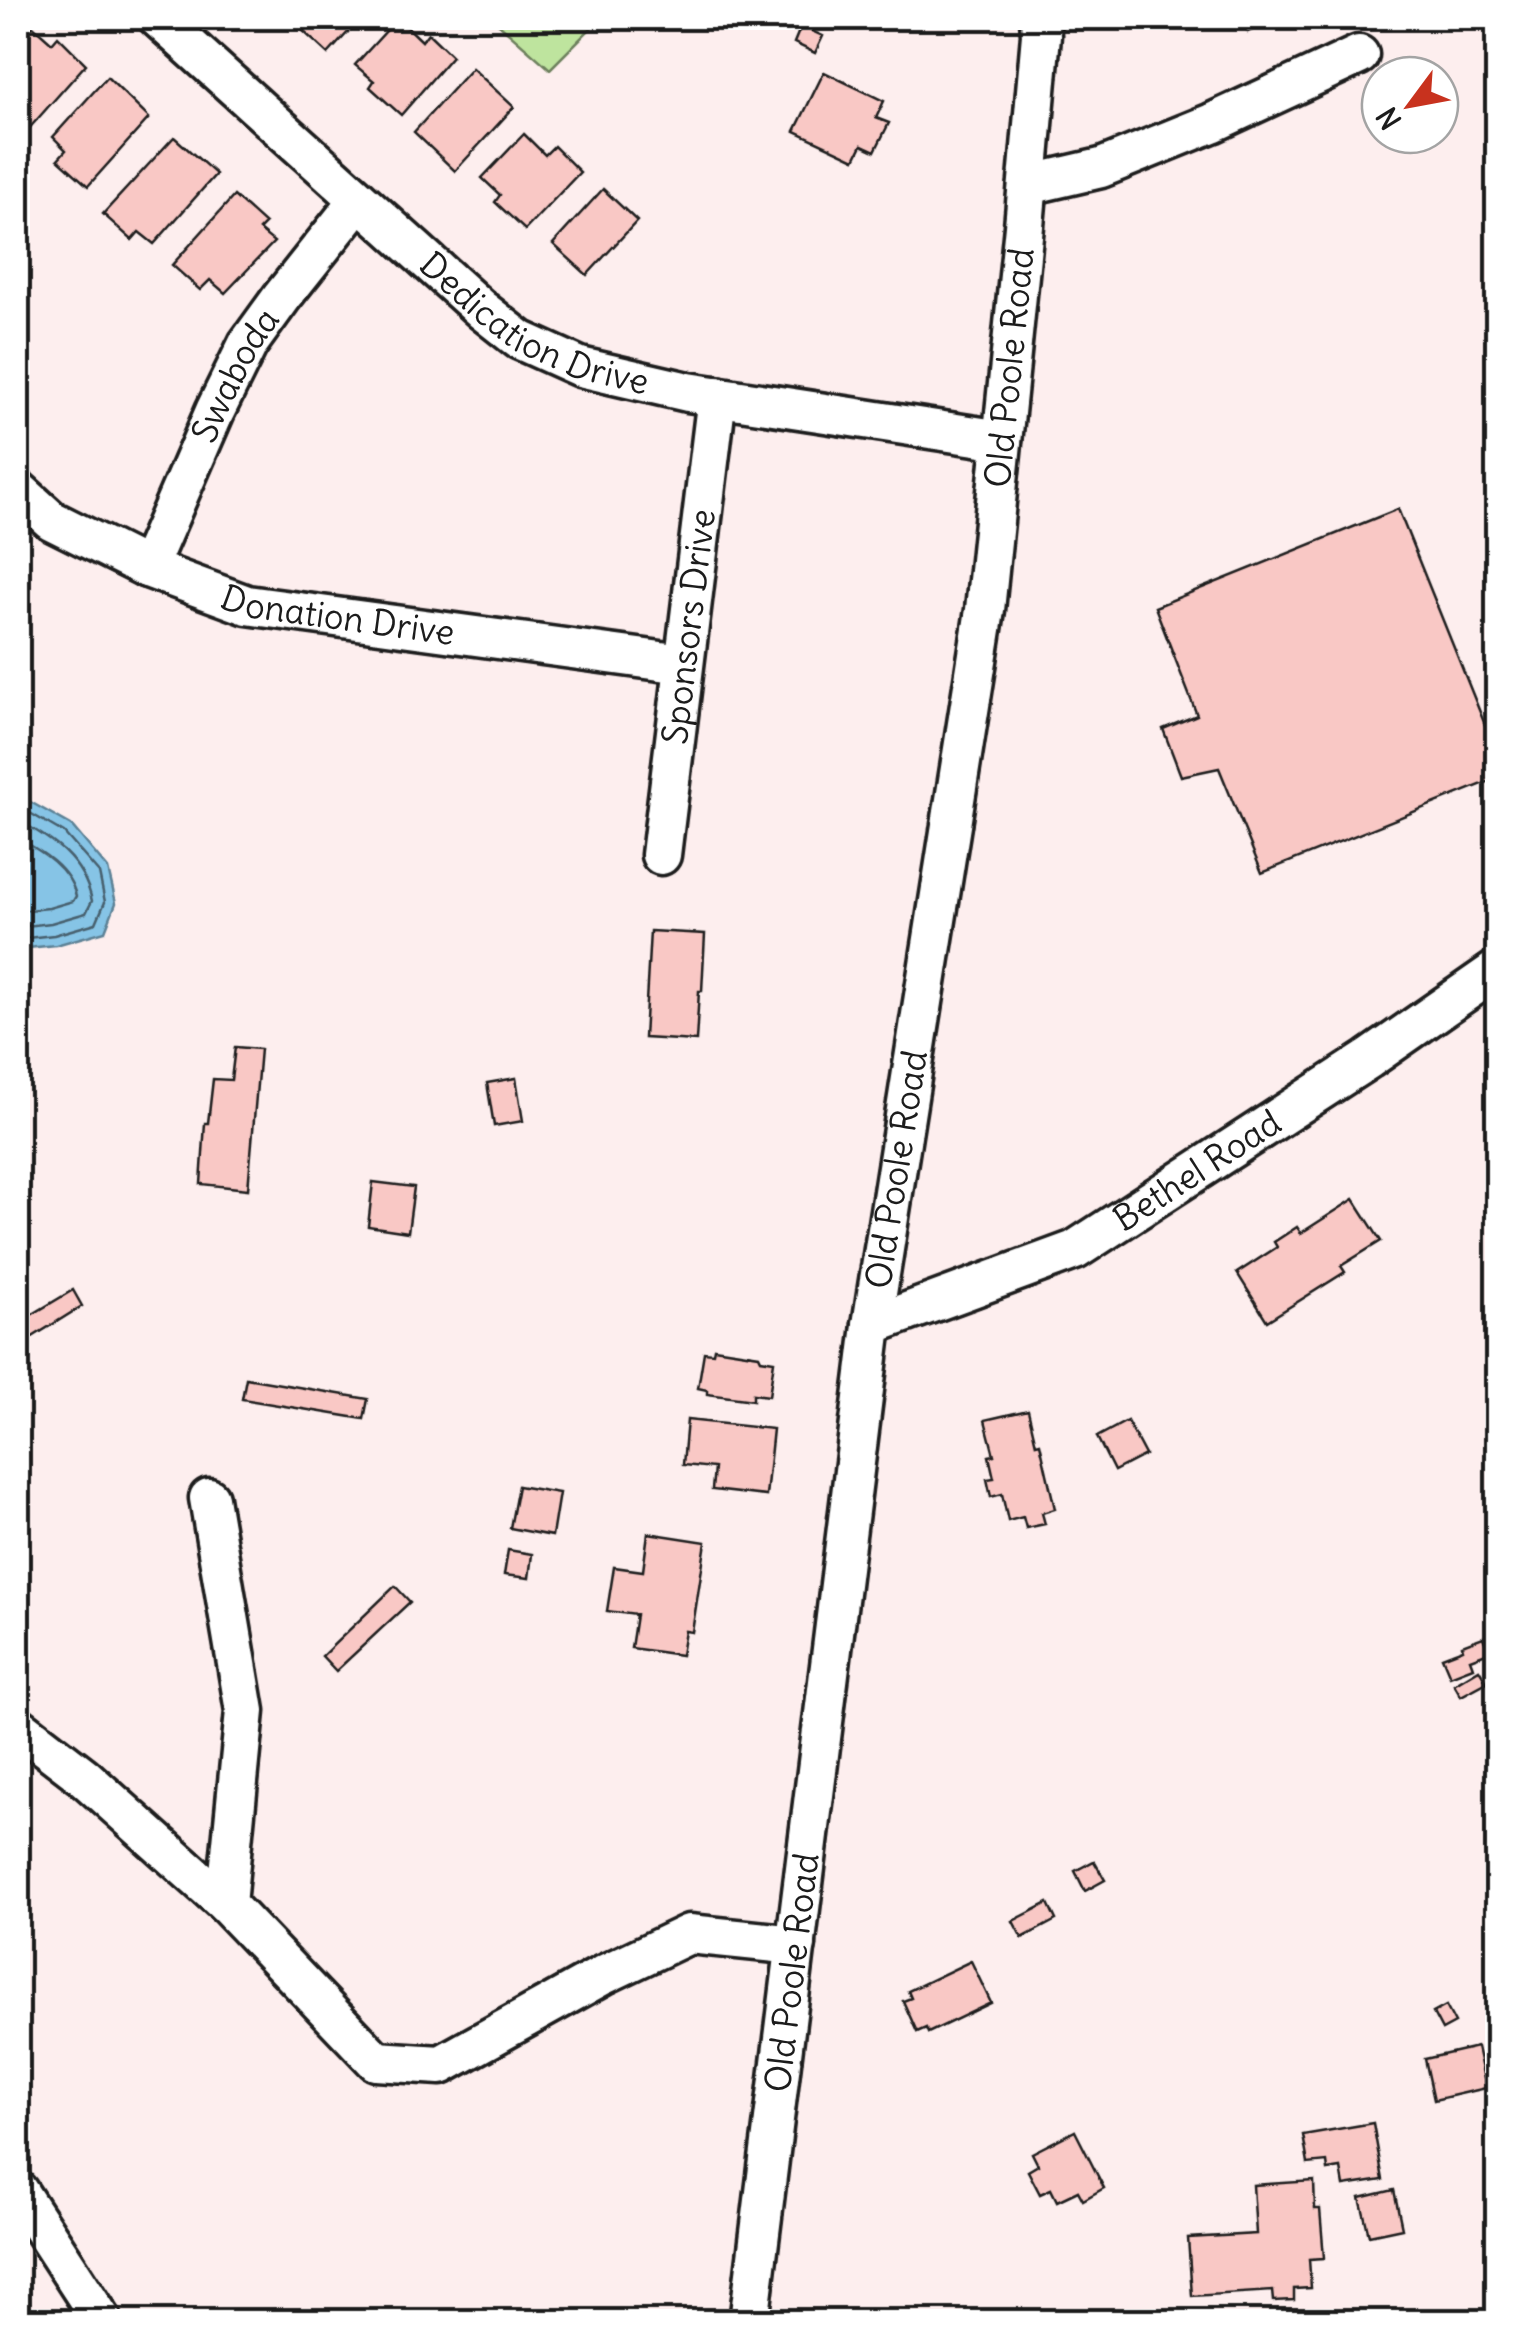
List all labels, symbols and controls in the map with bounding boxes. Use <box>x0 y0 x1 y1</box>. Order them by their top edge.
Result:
north arrow <box>1360 55 1460 155</box>
text: N <box>1368 101 1409 136</box>
street label: Dedication Drive <box>411 242 653 403</box>
street label: Old Poole Road <box>975 246 1043 490</box>
street label: Swaboda <box>181 299 288 449</box>
street label: Sponsors Drive <box>652 507 724 747</box>
street label: Donation Drive <box>215 574 457 654</box>
street label: Old Poole Road <box>855 1047 936 1292</box>
street label: Bethel Road <box>1104 1099 1289 1240</box>
street label: Old Poole Road <box>755 1850 828 2095</box>

